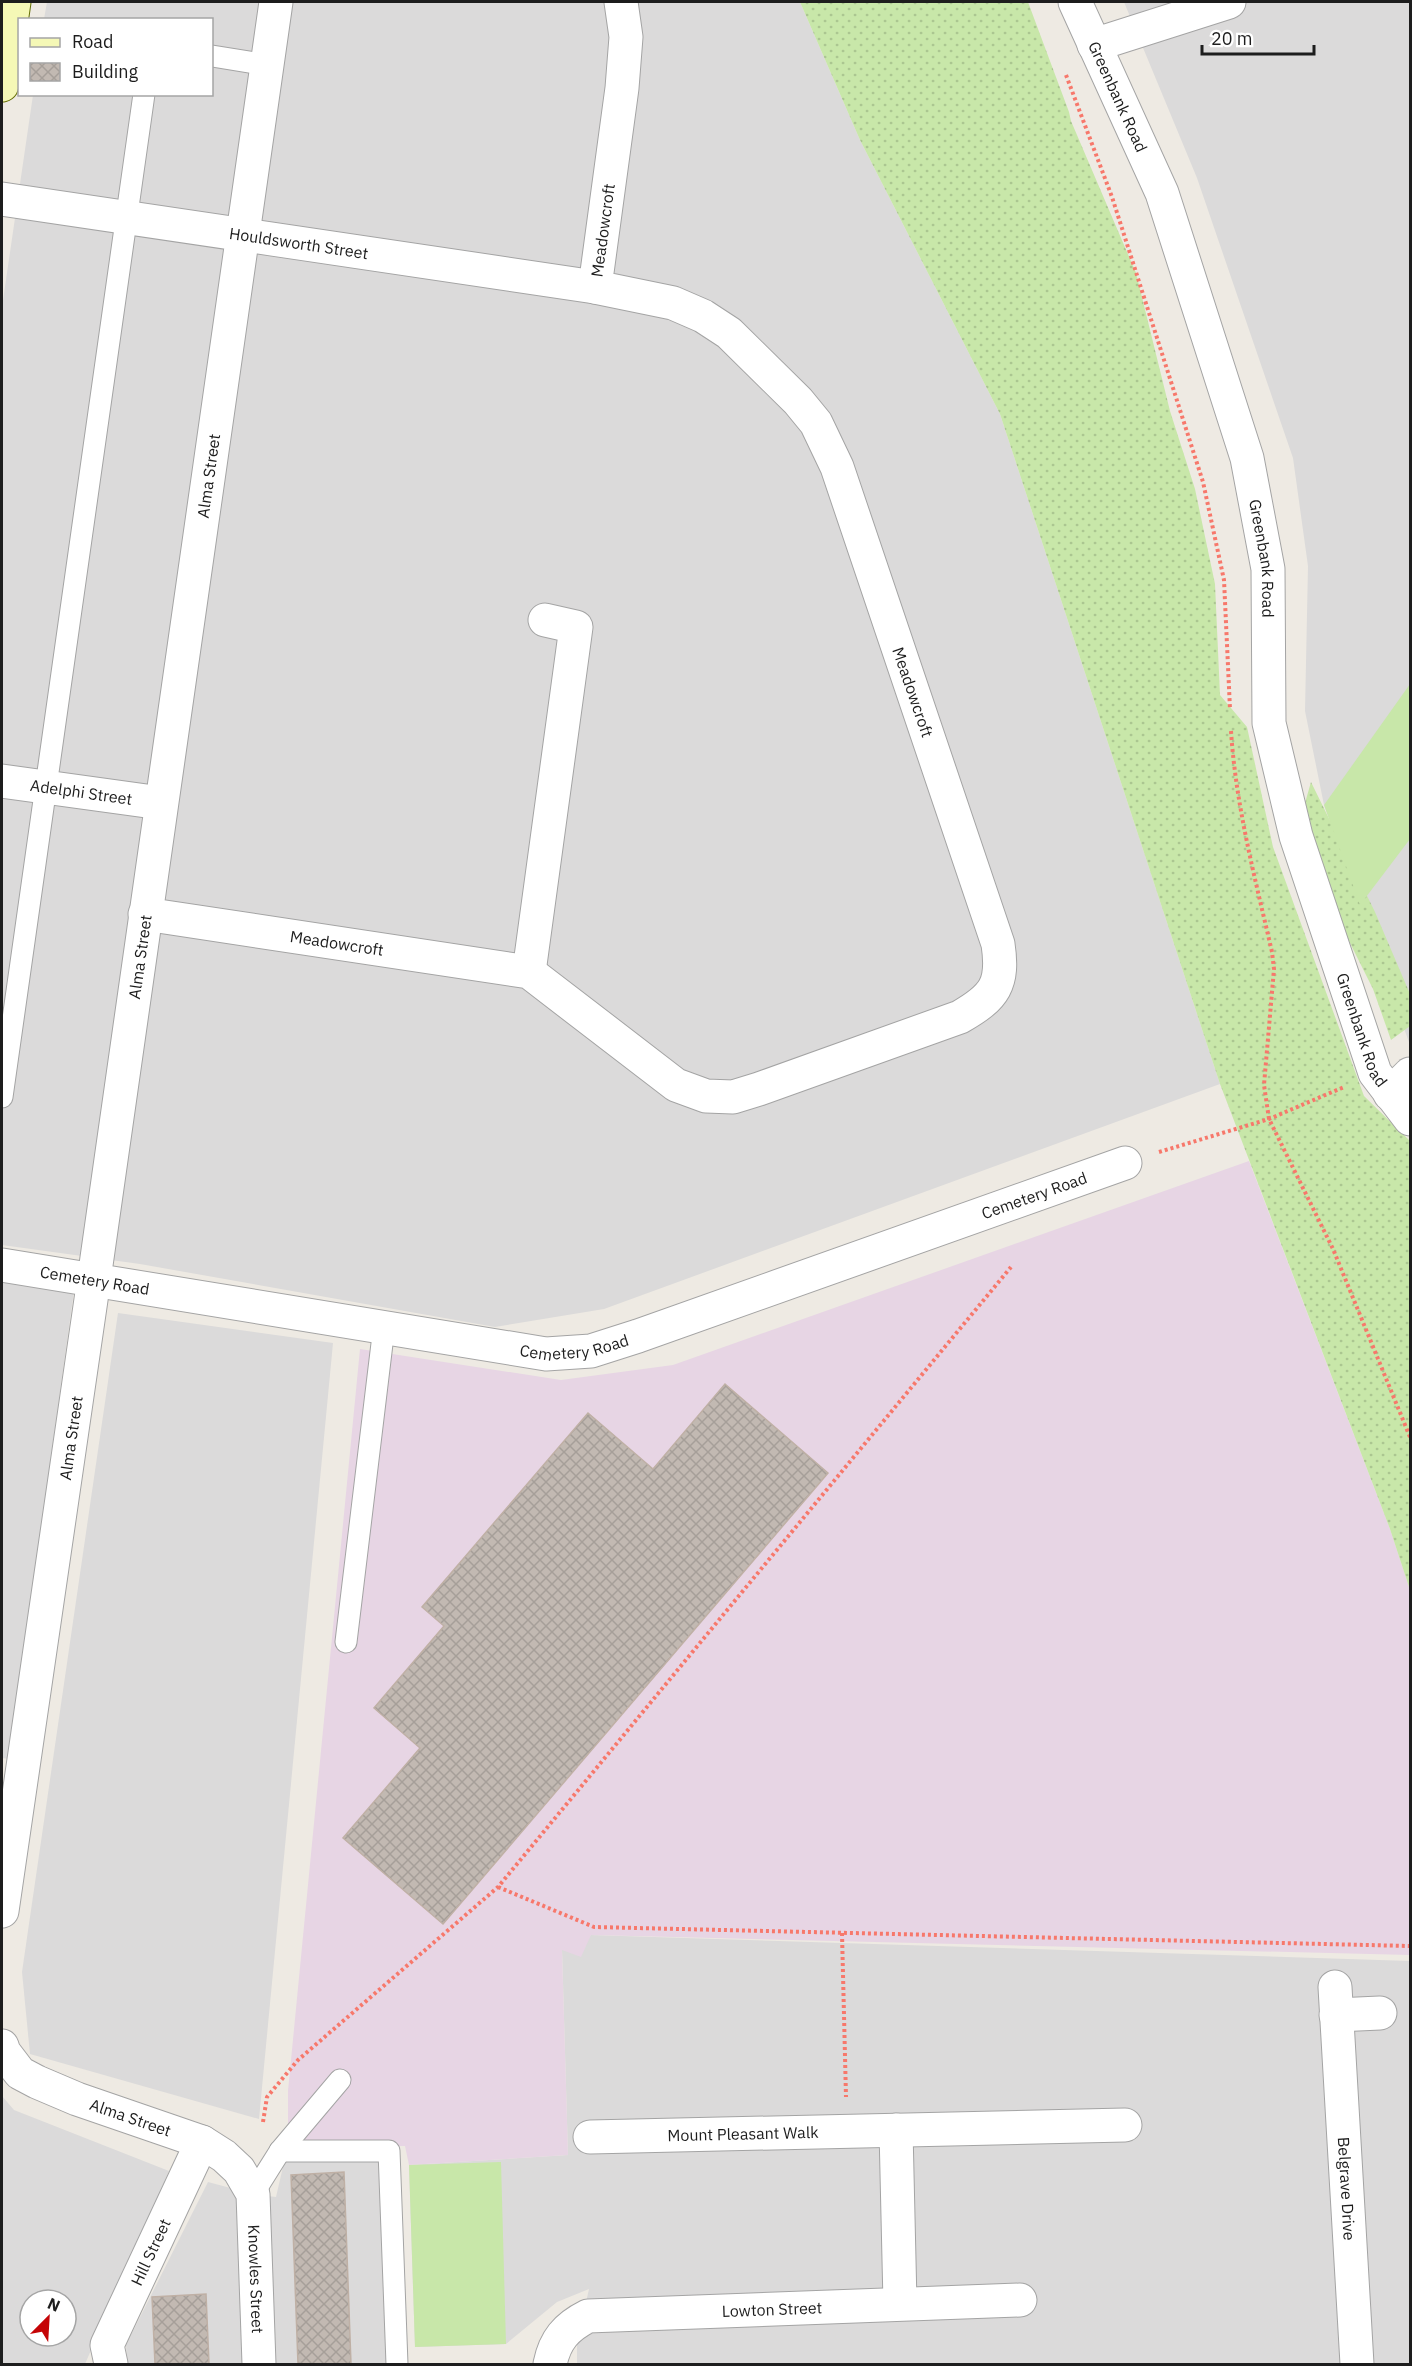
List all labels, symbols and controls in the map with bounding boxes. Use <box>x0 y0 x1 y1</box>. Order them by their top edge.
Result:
legend <box>18 18 213 96</box>
scale bar <box>1202 18 1314 56</box>
text: 20 m <box>1211 27 1253 50</box>
text: Road <box>72 30 113 53</box>
street label: Greenbank Road <box>1084 38 1152 155</box>
text: Building <box>72 60 139 83</box>
street label: Meadowcroft <box>586 182 619 278</box>
street label: Houldsworth Street <box>228 223 370 263</box>
street label: Alma Street <box>193 432 224 519</box>
street label: Greenbank Road <box>1245 497 1278 618</box>
street label: Meadowcroft <box>888 644 938 740</box>
street label: Adelphi Street <box>29 775 134 809</box>
street label: Alma Street <box>124 913 156 1000</box>
street label: Meadowcroft <box>289 926 385 960</box>
street label: Greenbank Road <box>1332 970 1392 1091</box>
street label: Cemetery Road <box>979 1167 1089 1223</box>
street label: Cemetery Road <box>39 1261 151 1299</box>
street label: Cemetery Road <box>518 1330 631 1365</box>
street label: Alma Street <box>55 1395 87 1481</box>
street label: Alma Street <box>87 2094 174 2141</box>
street label: Mount Pleasant Walk <box>667 2122 819 2145</box>
street label: Belgrave Drive <box>1334 2136 1360 2241</box>
street label: Hill Street <box>126 2215 175 2289</box>
street label: Knowles Street <box>244 2224 268 2334</box>
north arrow <box>18 2288 78 2348</box>
text: N <box>45 2293 63 2316</box>
street label: Lowton Street <box>722 2297 823 2321</box>

